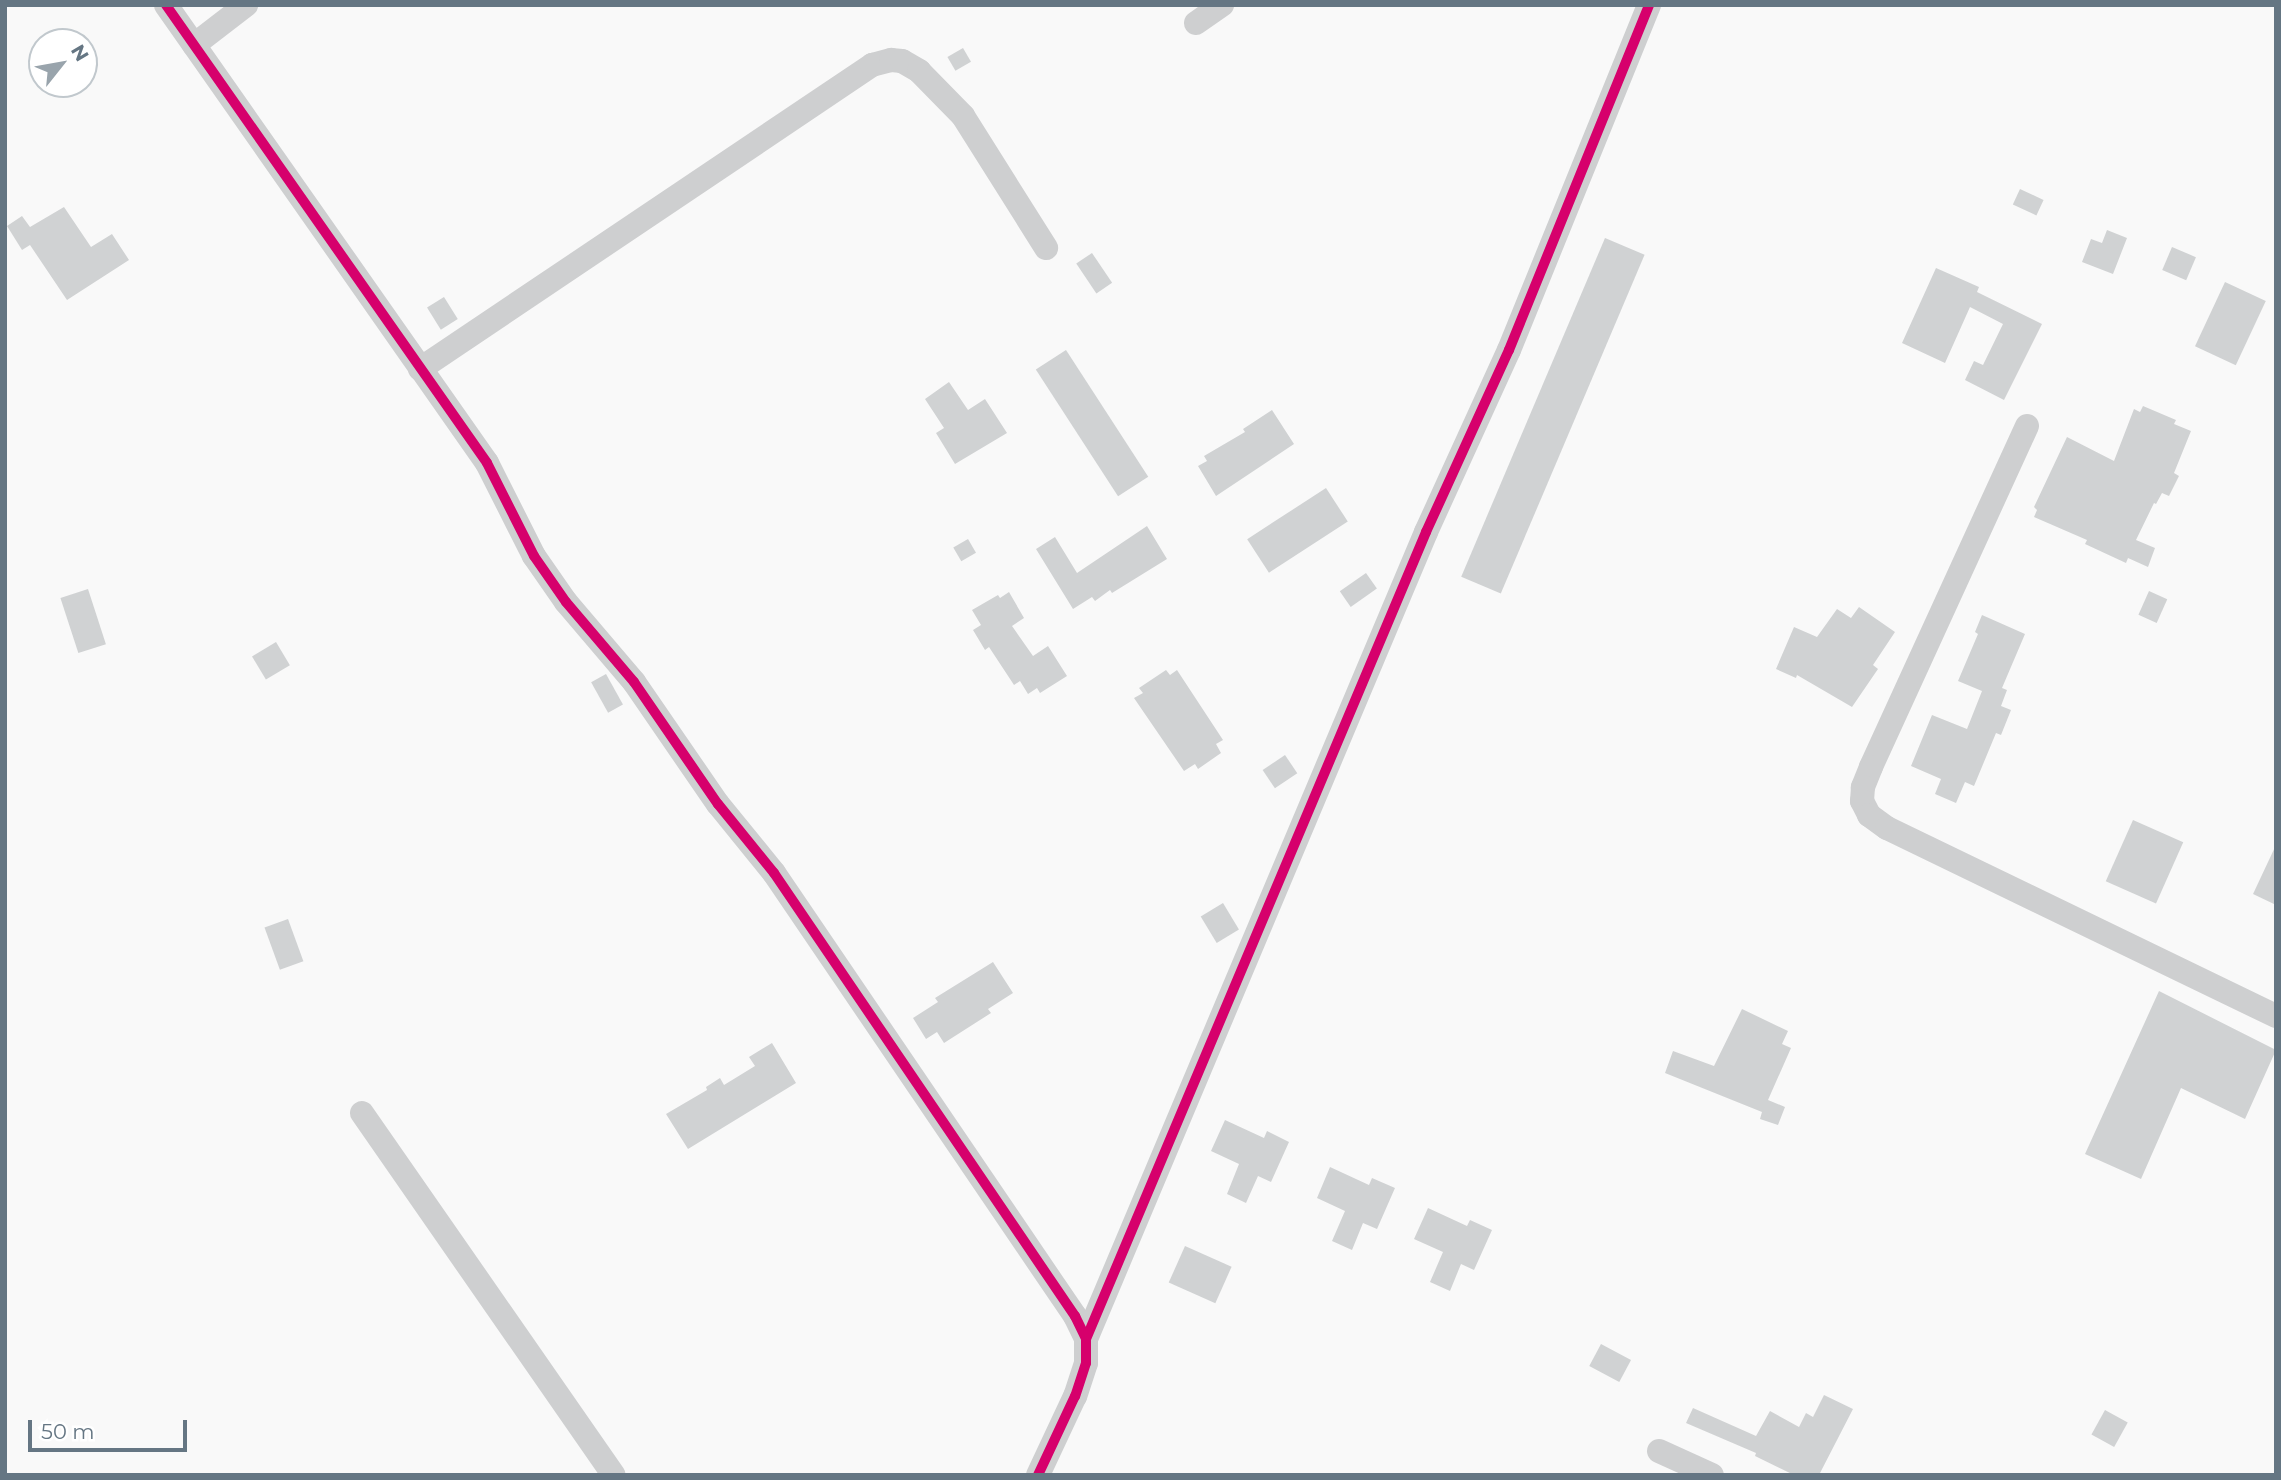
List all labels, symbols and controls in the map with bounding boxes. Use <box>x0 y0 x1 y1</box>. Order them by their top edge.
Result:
north arrow <box>28 28 98 98</box>
text: N <box>66 40 94 65</box>
scale bar <box>32 1406 191 1450</box>
text: 50 m <box>41 1419 95 1444</box>

